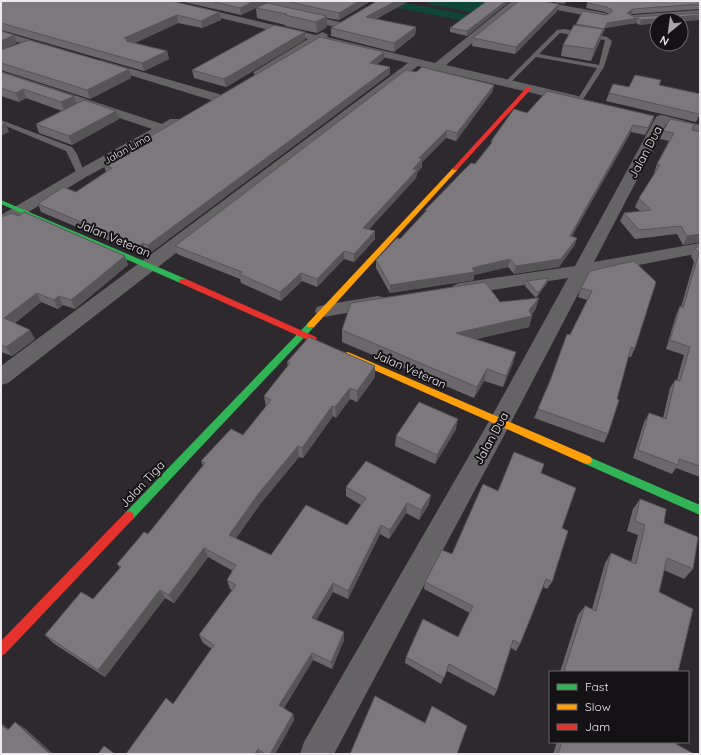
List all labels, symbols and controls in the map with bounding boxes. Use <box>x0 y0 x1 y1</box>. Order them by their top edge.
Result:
north arrow <box>649 12 689 52</box>
text: N <box>657 33 671 49</box>
street label: Jalan Dua <box>625 123 665 181</box>
street label: Jalan Lima <box>101 131 153 167</box>
street label: Jalan Veteran <box>75 216 153 260</box>
street label: Jalan Veteran <box>371 346 449 392</box>
street label: Jalan Dua <box>471 409 511 467</box>
street label: Jalan Tiga <box>116 457 168 511</box>
legend <box>549 671 689 743</box>
text: Fast <box>585 679 609 694</box>
text: Slow <box>585 699 611 714</box>
text: Jam <box>585 719 610 734</box>

